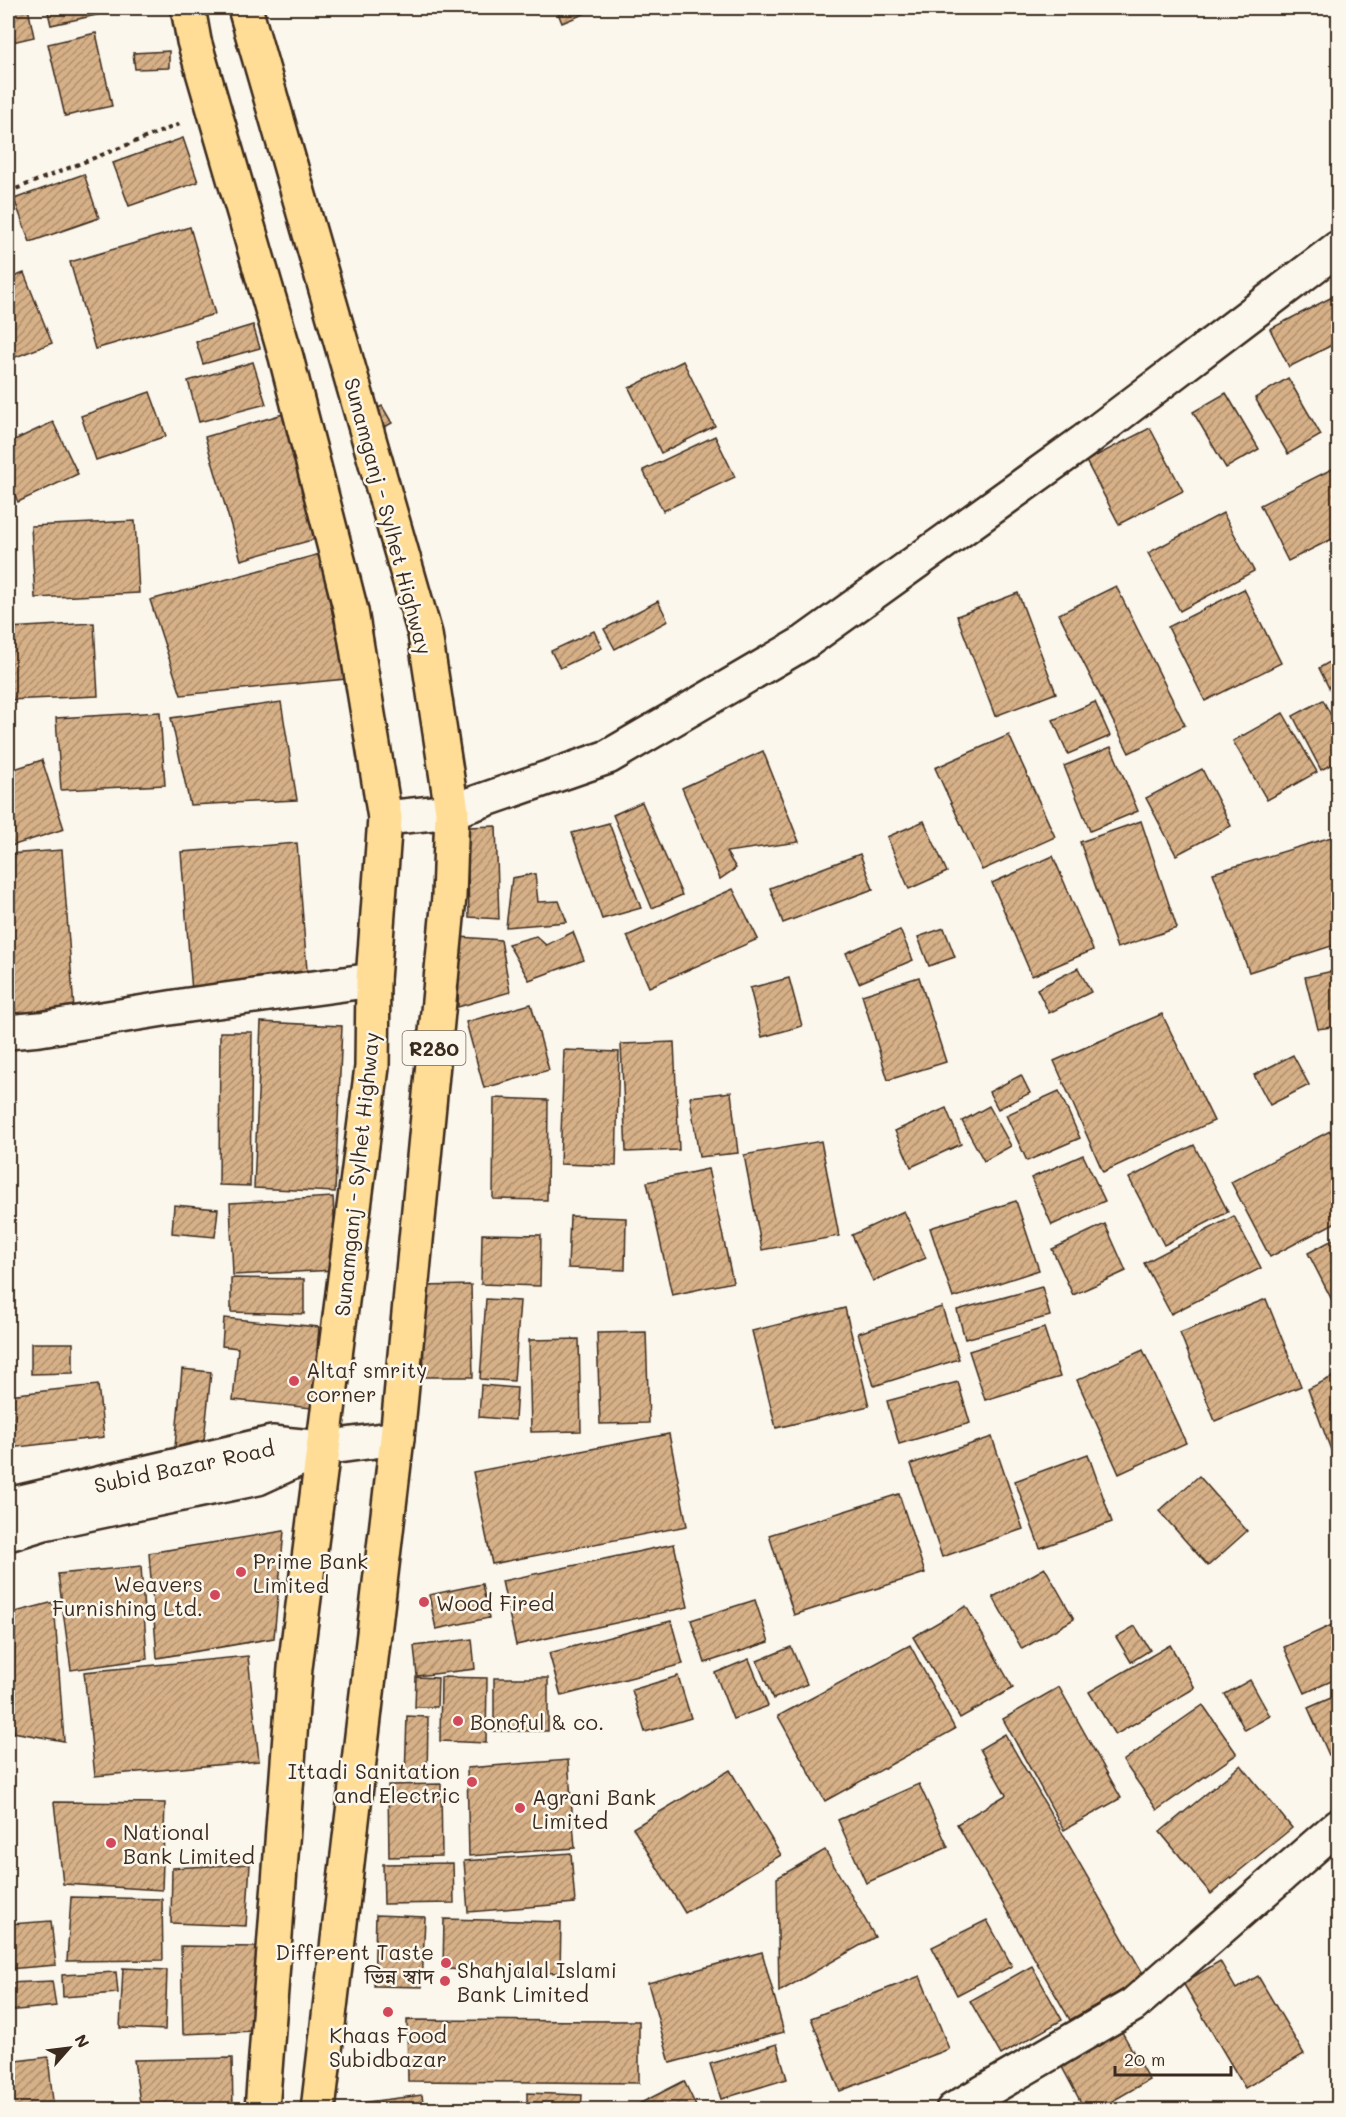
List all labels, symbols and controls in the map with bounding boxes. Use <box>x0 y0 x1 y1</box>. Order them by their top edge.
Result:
street label: Sunamganj - Sylhet Highway <box>339 375 439 657</box>
street label: Sunamganj - Sylhet Highway <box>328 1031 384 1317</box>
road number: R280 <box>402 1031 466 1065</box>
place label: Altaf smrity corner <box>306 1356 427 1407</box>
marker: Altaf smrity corner <box>287 1374 301 1388</box>
street label: Subid Bazar Road <box>91 1434 277 1498</box>
place label: Prime Bank Limited <box>253 1547 368 1598</box>
marker: Prime Bank Limited <box>234 1565 248 1579</box>
place label: Weavers Furnishing Ltd. <box>52 1570 203 1621</box>
marker: Weavers Furnishing Ltd. <box>208 1588 222 1602</box>
place label: Wood Fired <box>436 1589 554 1616</box>
marker: Wood Fired <box>417 1595 431 1609</box>
place label: Bonoful & co. <box>470 1708 604 1735</box>
marker: Bonoful & co. <box>451 1714 465 1728</box>
place label: Ittadi Sanitation and Electric <box>288 1757 460 1808</box>
marker: Ittadi Sanitation and Electric <box>465 1775 479 1789</box>
place label: Agrani Bank Limited <box>532 1783 656 1834</box>
marker: Agrani Bank Limited <box>513 1801 527 1815</box>
place label: National Bank Limited <box>123 1818 255 1869</box>
marker: National Bank Limited <box>104 1836 118 1850</box>
place label: Different Taste ভিন্ন স্বাদ <box>275 1938 434 1989</box>
marker: Different Taste ভিন্ন স্বাদ <box>439 1956 453 1970</box>
place label: Shahjalal Islami Bank Limited <box>457 1956 617 2007</box>
marker: Shahjalal Islami Bank Limited <box>438 1974 452 1988</box>
marker: Khaas Food Subidbazar <box>381 2005 395 2019</box>
north arrow <box>39 2018 99 2078</box>
place label: Khaas Food Subidbazar <box>329 2021 447 2072</box>
text: N <box>71 2030 95 2051</box>
scale bar <box>1115 2039 1230 2077</box>
text: 20 m <box>1124 2047 1165 2071</box>

